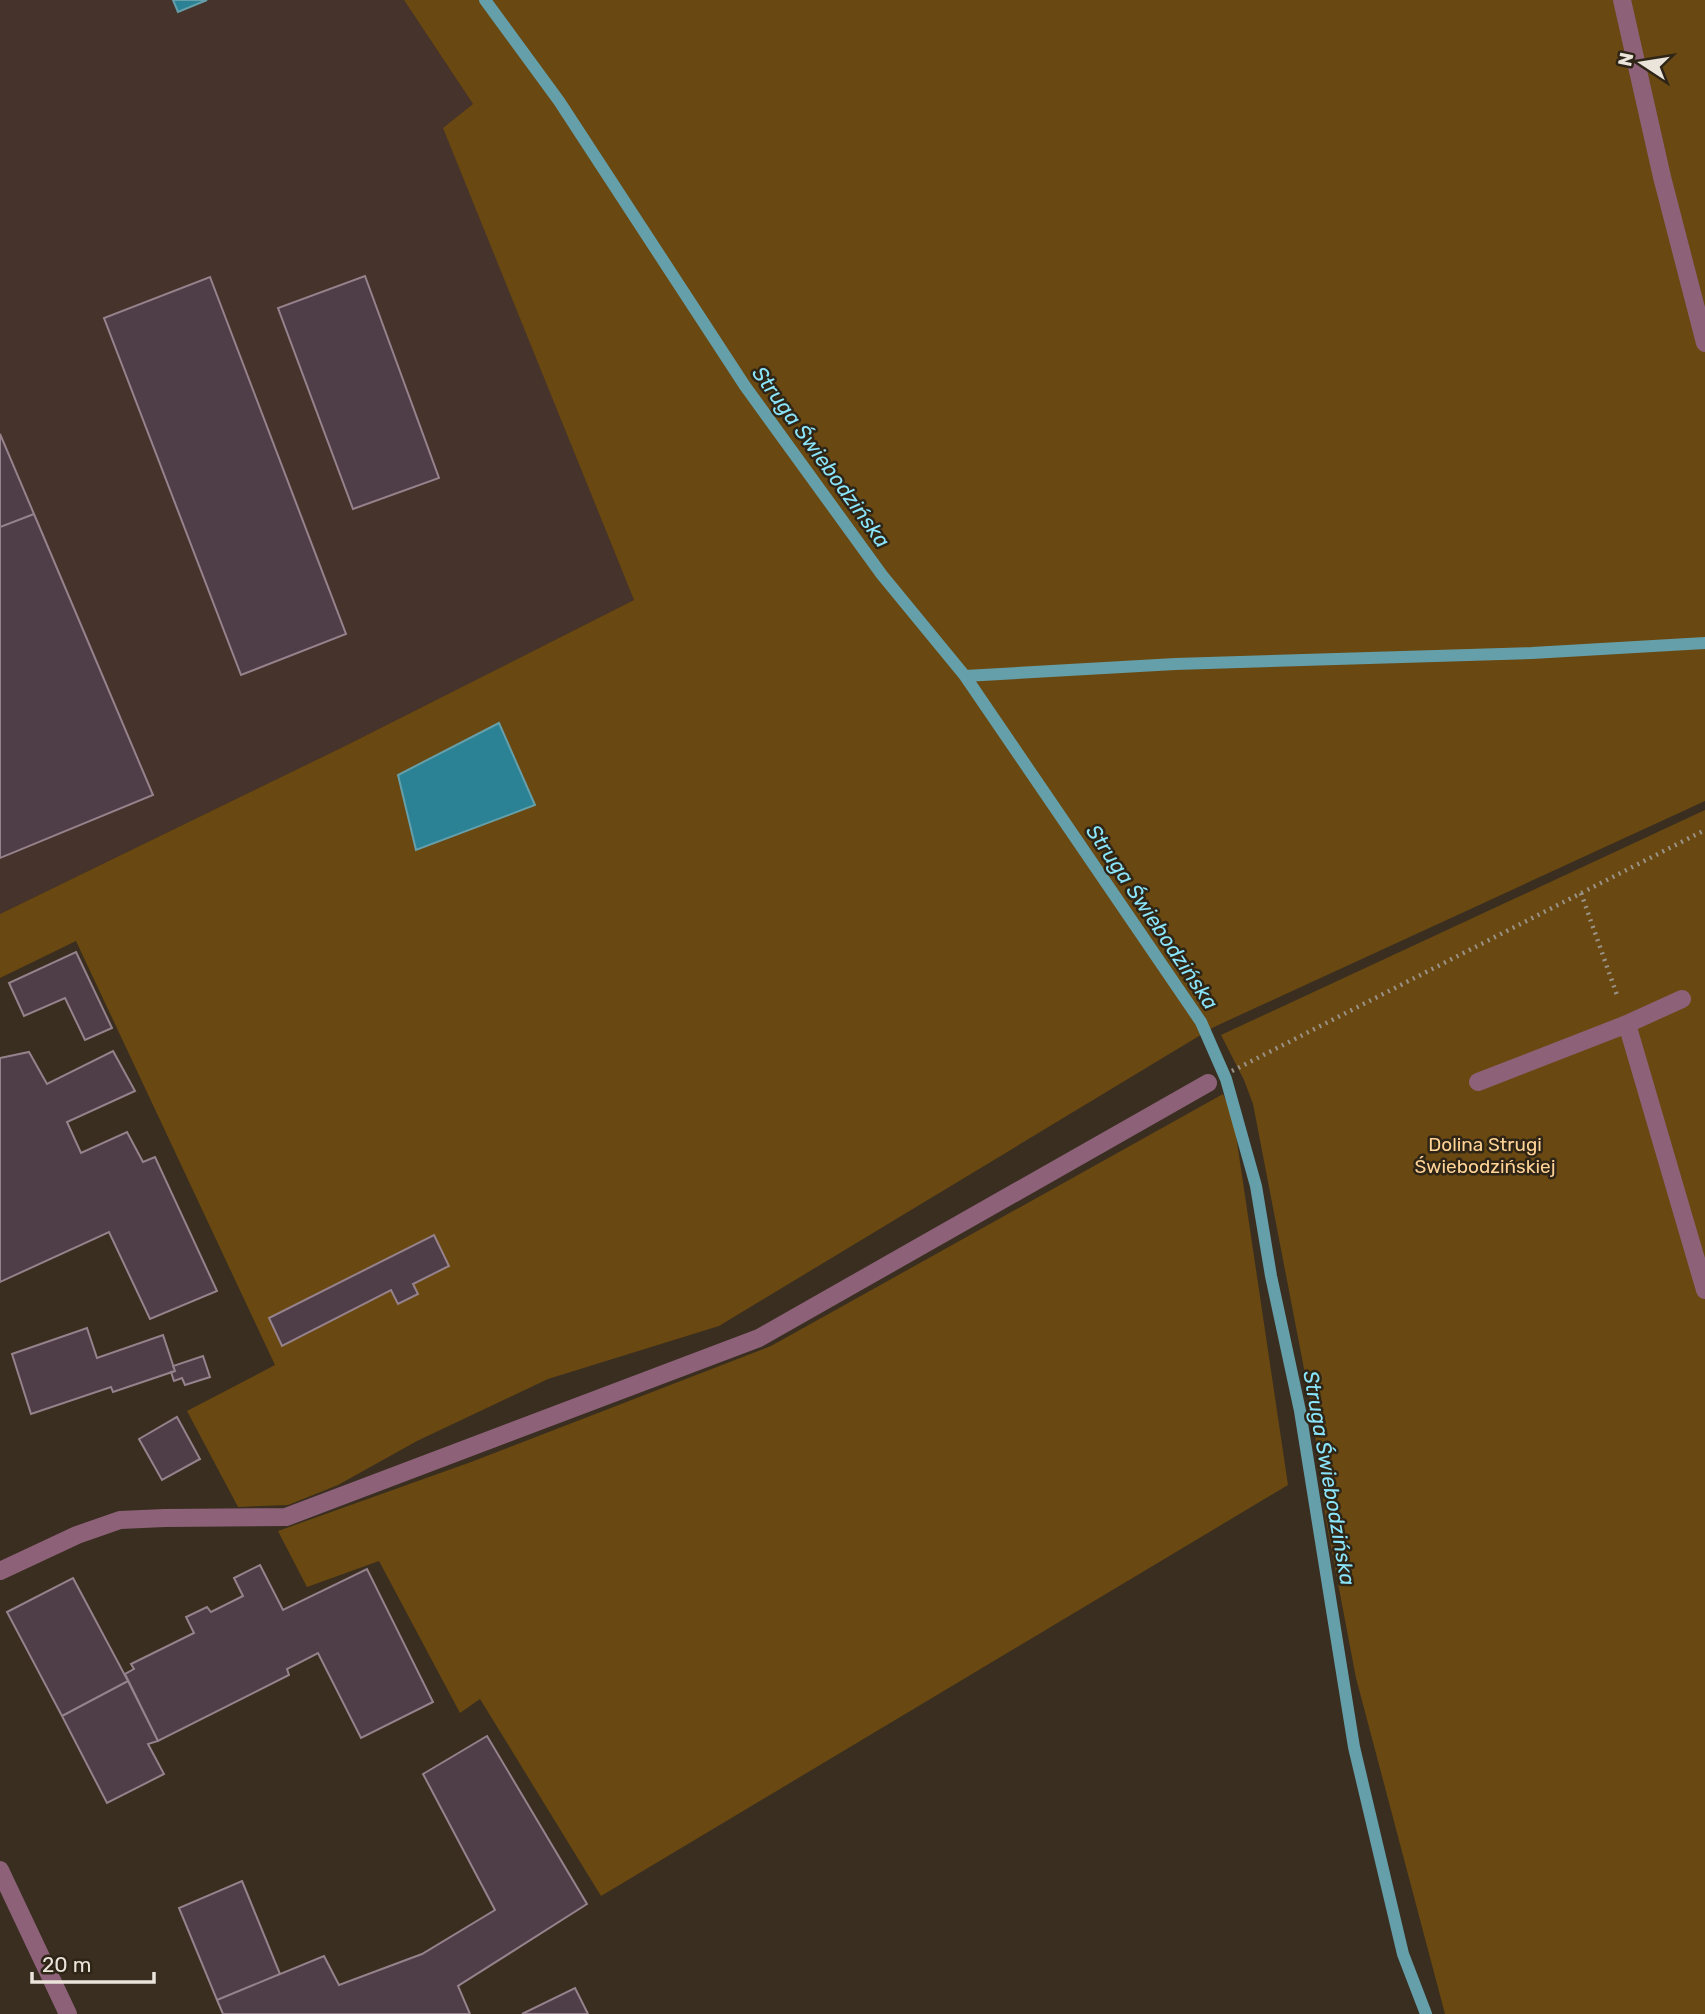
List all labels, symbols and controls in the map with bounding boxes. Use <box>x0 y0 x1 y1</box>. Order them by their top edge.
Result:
north arrow <box>1607 28 1677 98</box>
text: N <box>1613 50 1639 69</box>
water label: Struga Świebodzińska <box>747 361 896 552</box>
water label: Struga Świebodzińska <box>1081 819 1224 1014</box>
park label: Dolina Strugi Świebodzińskiej <box>1414 1133 1556 1178</box>
water label: Struga Świebodzińska <box>1298 1369 1361 1587</box>
scale bar <box>32 1940 154 1984</box>
text: 20 m <box>42 1952 91 1977</box>

